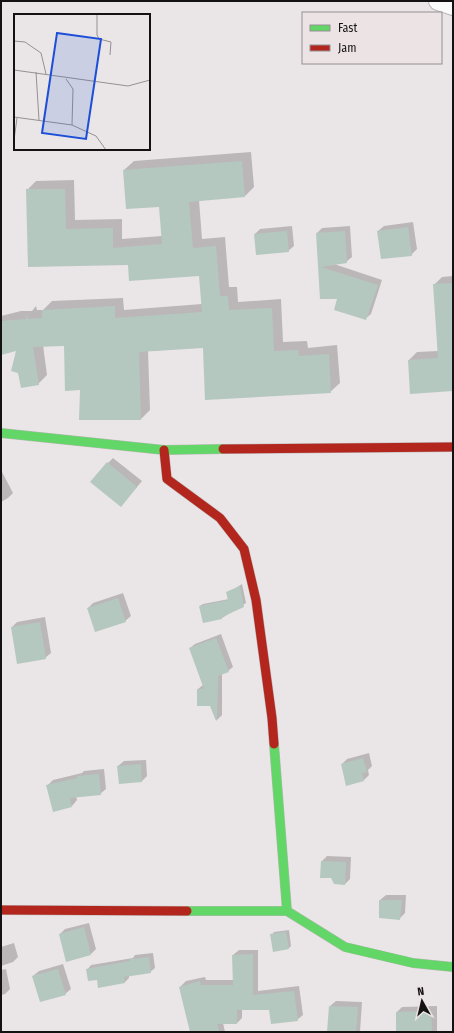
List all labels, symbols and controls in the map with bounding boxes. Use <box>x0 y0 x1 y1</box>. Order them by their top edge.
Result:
legend <box>302 12 442 64</box>
inset map <box>14 14 150 150</box>
text: Fast <box>338 21 357 35</box>
text: Jam <box>338 41 356 55</box>
north arrow <box>402 981 442 1021</box>
text: N <box>417 985 425 998</box>

